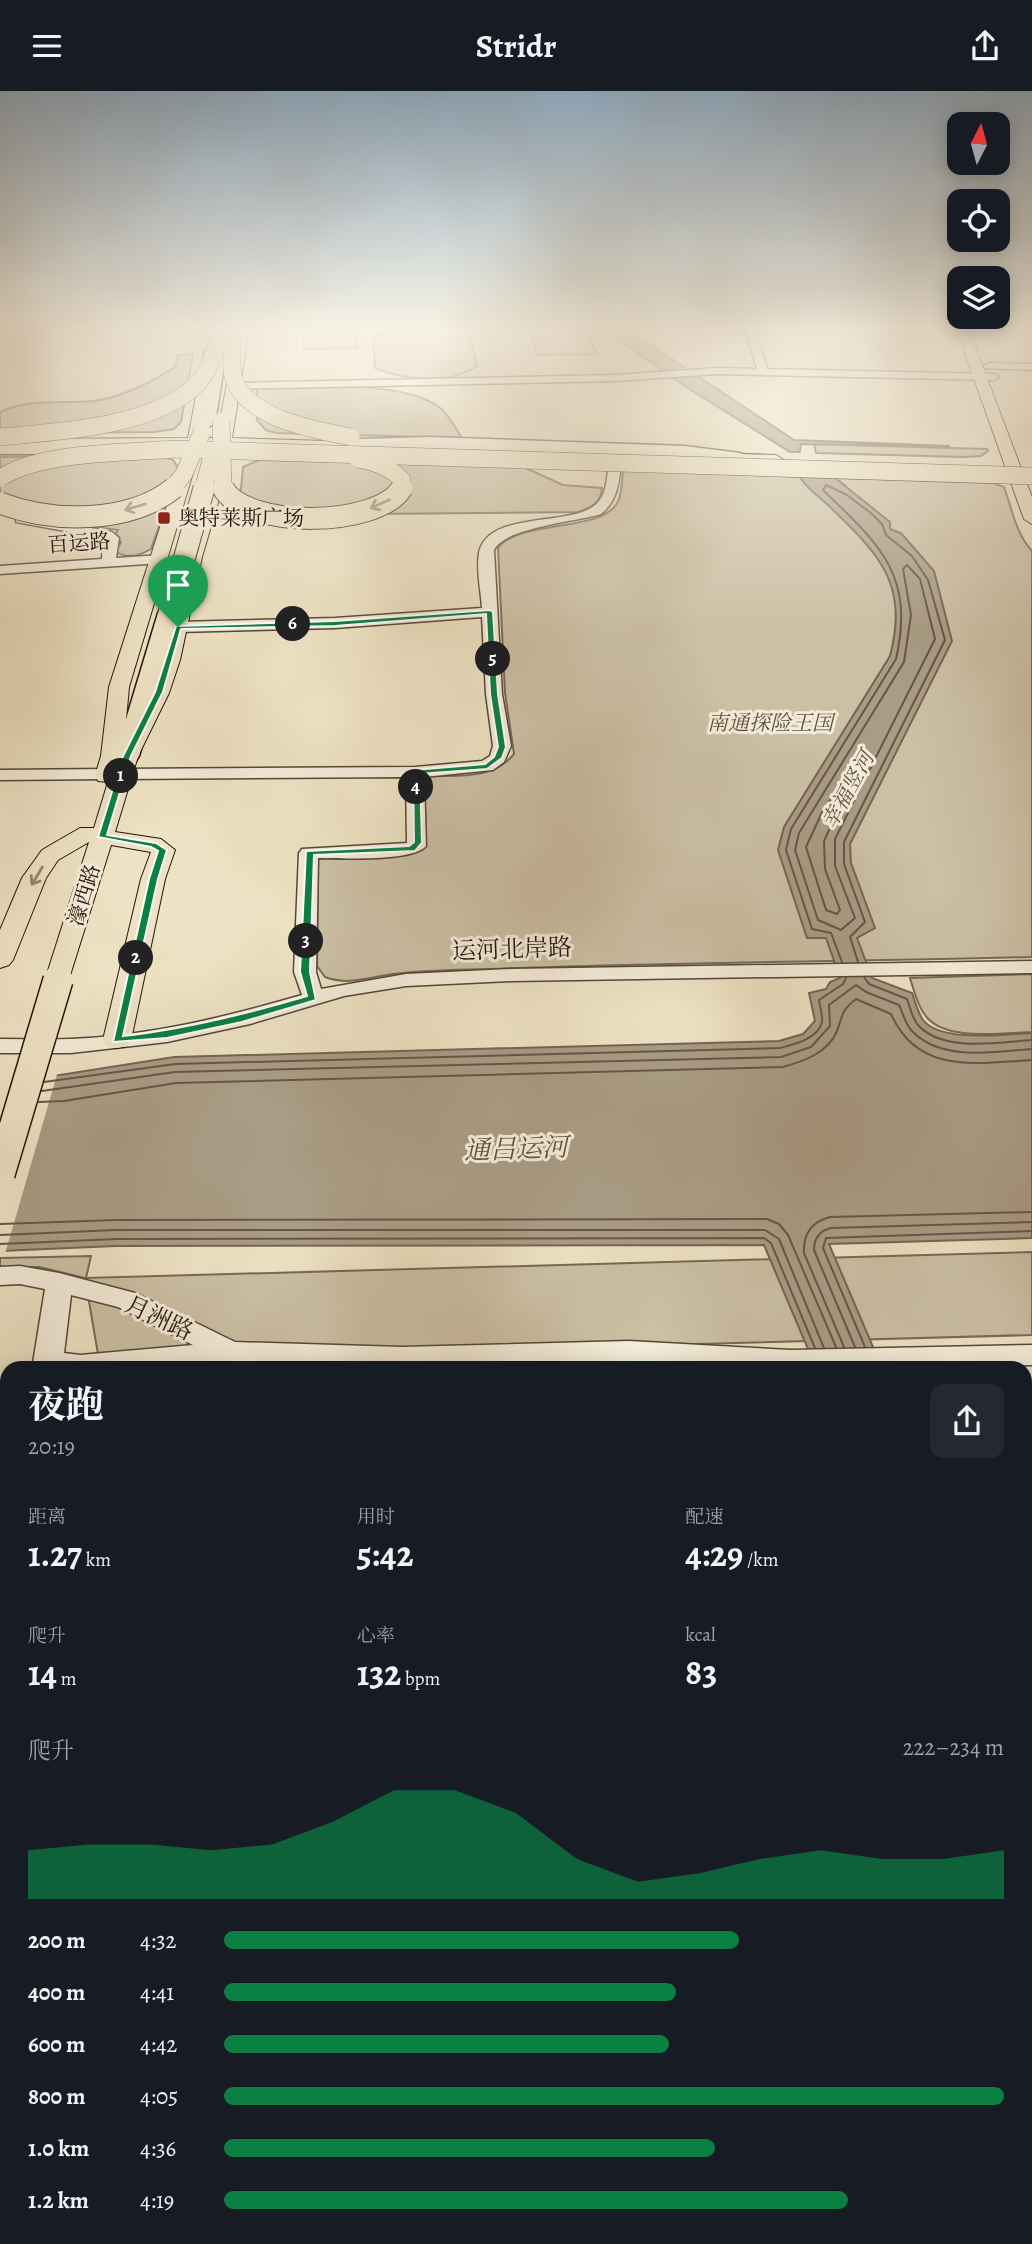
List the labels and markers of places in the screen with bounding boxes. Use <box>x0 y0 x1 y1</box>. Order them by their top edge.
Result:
place label: 奥特莱斯广场 <box>178 504 304 532</box>
marker: 奥特莱斯广场 <box>156 510 172 526</box>
pin <box>148 555 208 627</box>
pin: 6 <box>276 607 310 641</box>
pin: 5 <box>476 641 510 677</box>
pin: 1 <box>104 759 138 793</box>
pin: 4 <box>398 769 434 805</box>
pin: 3 <box>288 923 324 959</box>
pin: 2 <box>118 941 154 975</box>

